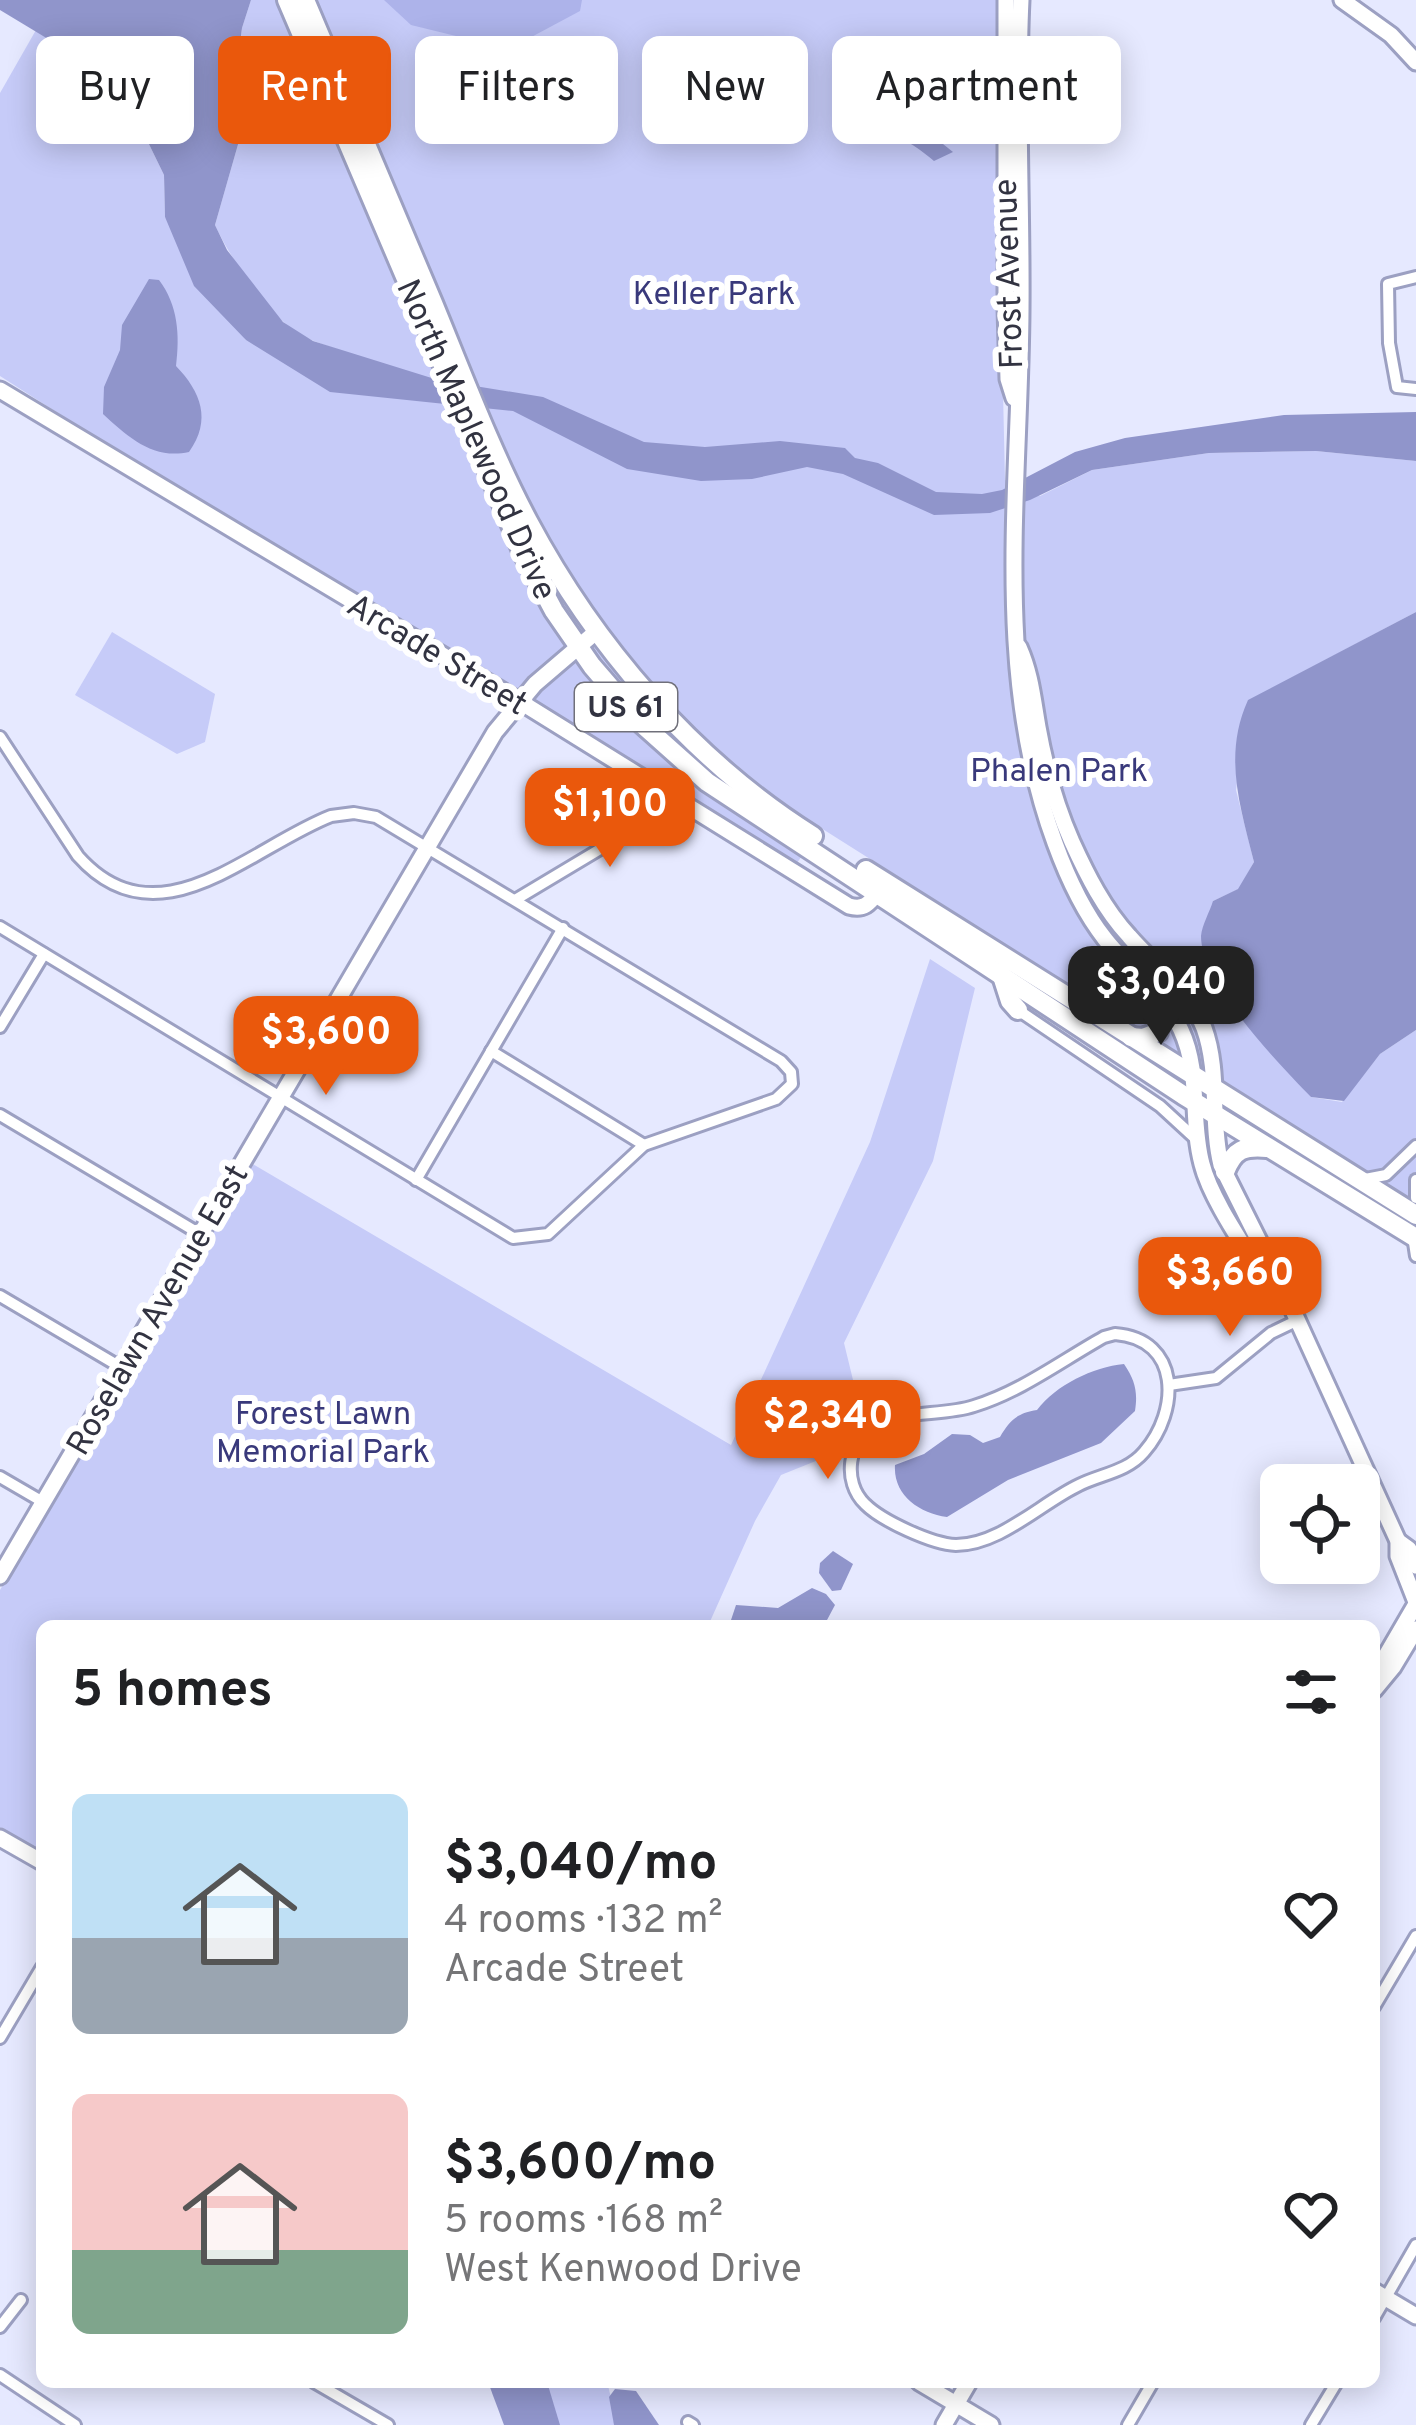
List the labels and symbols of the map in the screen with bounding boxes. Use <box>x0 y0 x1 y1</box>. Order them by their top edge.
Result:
street label: Frost Avenue <box>987 178 1035 370</box>
street label: North Maplewood Drive <box>385 274 564 608</box>
park label: Keller Park <box>633 275 795 317</box>
street label: Arcade Street <box>338 586 534 727</box>
road number: US 61 <box>575 683 677 731</box>
park label: Phalen Park <box>970 752 1148 794</box>
pin: $1,100 <box>512 768 708 870</box>
pin: $3,040 <box>1063 946 1259 1048</box>
pin: $3,600 <box>228 996 424 1098</box>
street label: Roselawn Avenue East <box>59 1158 260 1464</box>
pin: $3,660 <box>1132 1237 1328 1339</box>
pin: $2,340 <box>730 1380 926 1482</box>
park label: Forest Lawn Memorial Park <box>216 1395 430 1475</box>

